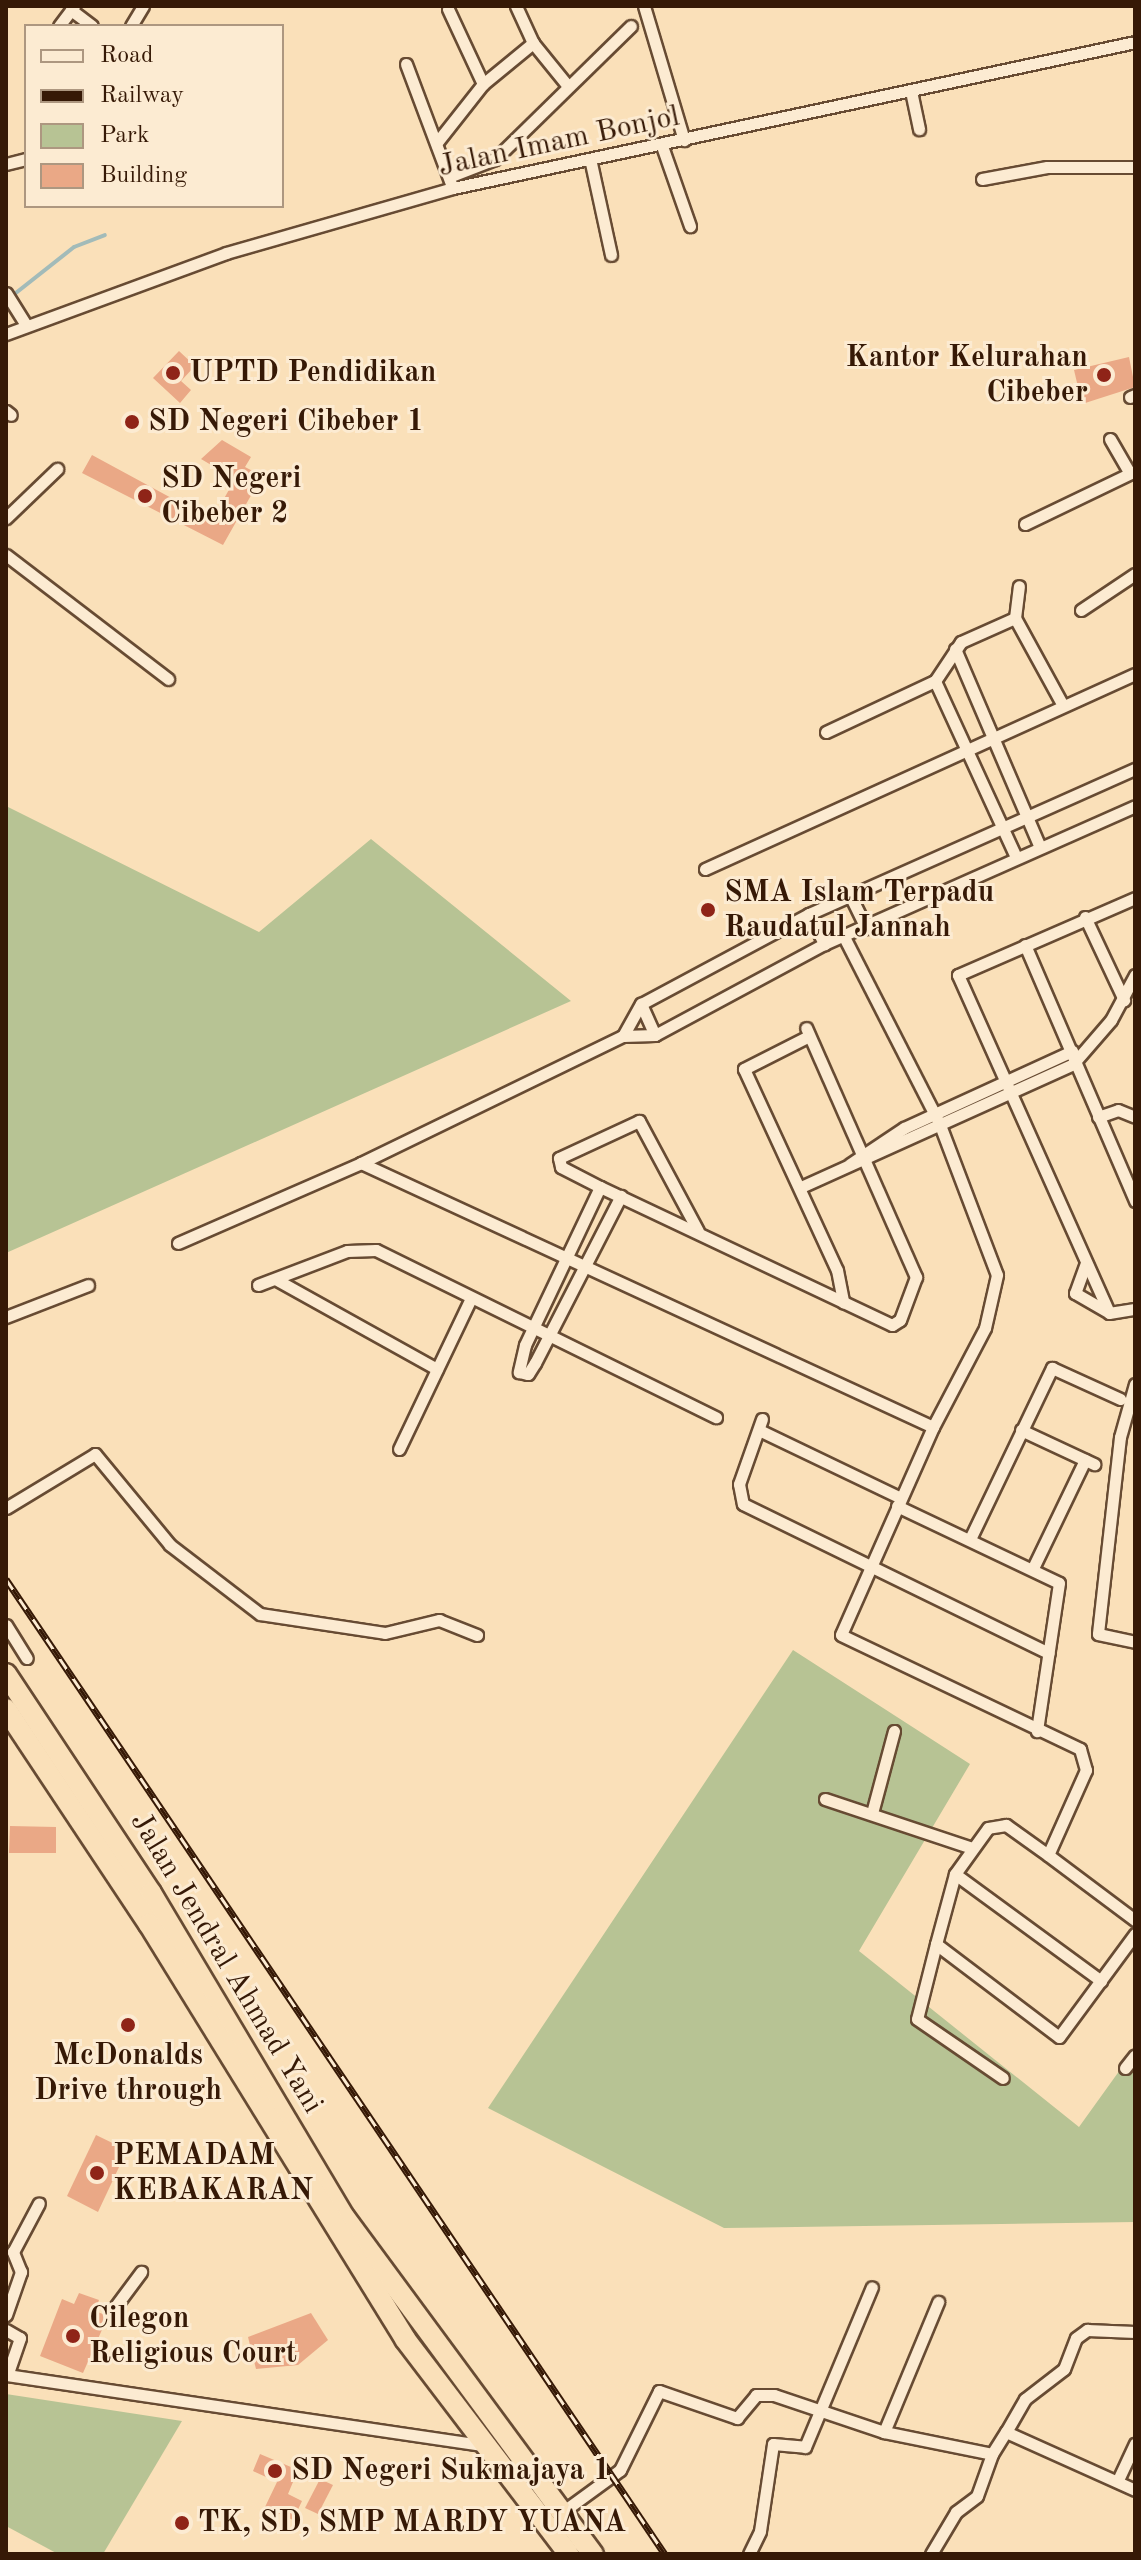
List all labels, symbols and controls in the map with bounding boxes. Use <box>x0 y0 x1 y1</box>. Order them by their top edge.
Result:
legend <box>24 24 284 208</box>
text: Road <box>100 44 153 68</box>
text: Railway <box>100 84 184 108</box>
street label: Jalan Imam Bonjol <box>435 99 683 185</box>
text: Park <box>100 124 149 148</box>
text: Building <box>100 164 187 188</box>
place label: Kantor Kelurahan Cibeber <box>846 340 1088 410</box>
place label: UPTD Pendidikan <box>189 355 436 391</box>
marker: UPTD Pendidikan <box>164 364 182 382</box>
marker: Kantor Kelurahan Cibeber <box>1095 366 1113 384</box>
place label: SD Negeri Cibeber 1 <box>148 404 424 440</box>
marker: SD Negeri Cibeber 1 <box>123 413 141 431</box>
place label: SD Negeri Cibeber 2 <box>161 461 301 532</box>
marker: SD Negeri Cibeber 2 <box>136 487 154 505</box>
place label: SMA Islam Terpadu Raudatul Jannah <box>724 875 994 946</box>
marker: SMA Islam Terpadu Raudatul Jannah <box>699 901 717 919</box>
street label: Jalan Jendral Ahmad Yani <box>122 1806 330 2120</box>
marker: McDonalds Drive through <box>119 2016 137 2034</box>
place label: McDonalds Drive through <box>34 2038 222 2108</box>
place label: PEMADAM KEBAKARAN <box>113 2138 313 2208</box>
marker: PEMADAM KEBAKARAN <box>88 2164 106 2182</box>
place label: Cilegon Religious Court <box>89 2301 297 2372</box>
marker: Cilegon Religious Court <box>64 2327 82 2345</box>
place label: SD Negeri Sukmajaya 1 <box>291 2453 610 2489</box>
marker: SD Negeri Sukmajaya 1 <box>266 2462 284 2480</box>
place label: TK, SD, SMP MARDY YUANA <box>198 2505 626 2541</box>
marker: TK, SD, SMP MARDY YUANA <box>173 2514 191 2532</box>

